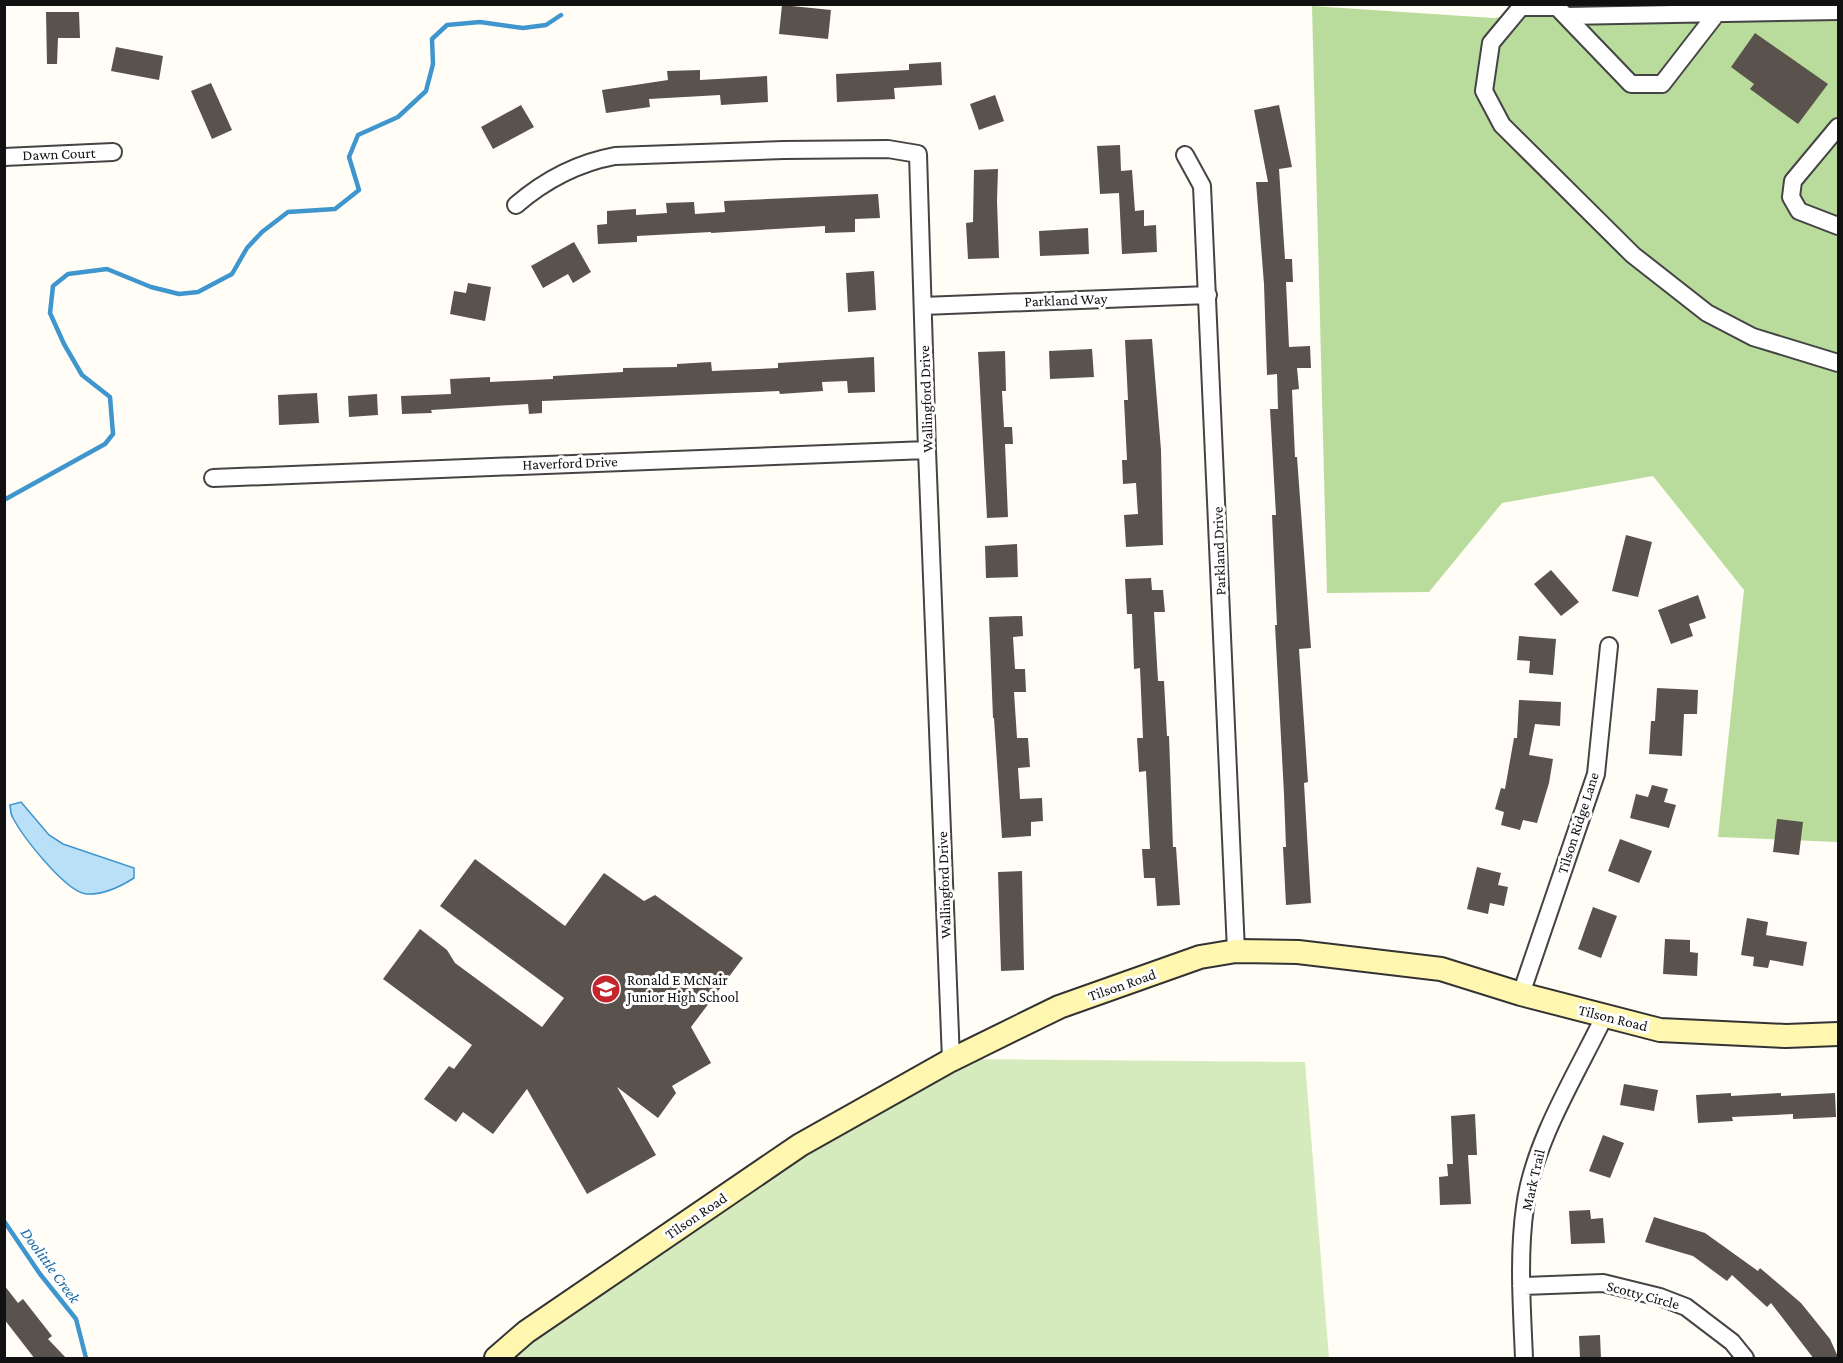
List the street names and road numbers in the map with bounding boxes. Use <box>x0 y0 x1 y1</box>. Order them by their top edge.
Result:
street label: Dawn Court <box>22 145 97 163</box>
street label: Parkland Way <box>1024 291 1108 310</box>
street label: Wallingford Drive <box>916 345 937 453</box>
street label: Haverford Drive <box>522 453 618 473</box>
street label: Parkland Drive <box>1209 506 1229 596</box>
street label: Tilson Ridge Lane <box>1554 770 1603 876</box>
street label: Wallingford Drive <box>934 831 955 939</box>
street label: Tilson Road <box>1086 966 1158 1004</box>
street label: Tilson Road <box>1577 1002 1649 1034</box>
street label: Mark Trail <box>1518 1148 1548 1212</box>
street label: Tilson Road <box>662 1190 730 1242</box>
street label: Scotty Circle <box>1605 1278 1682 1313</box>

